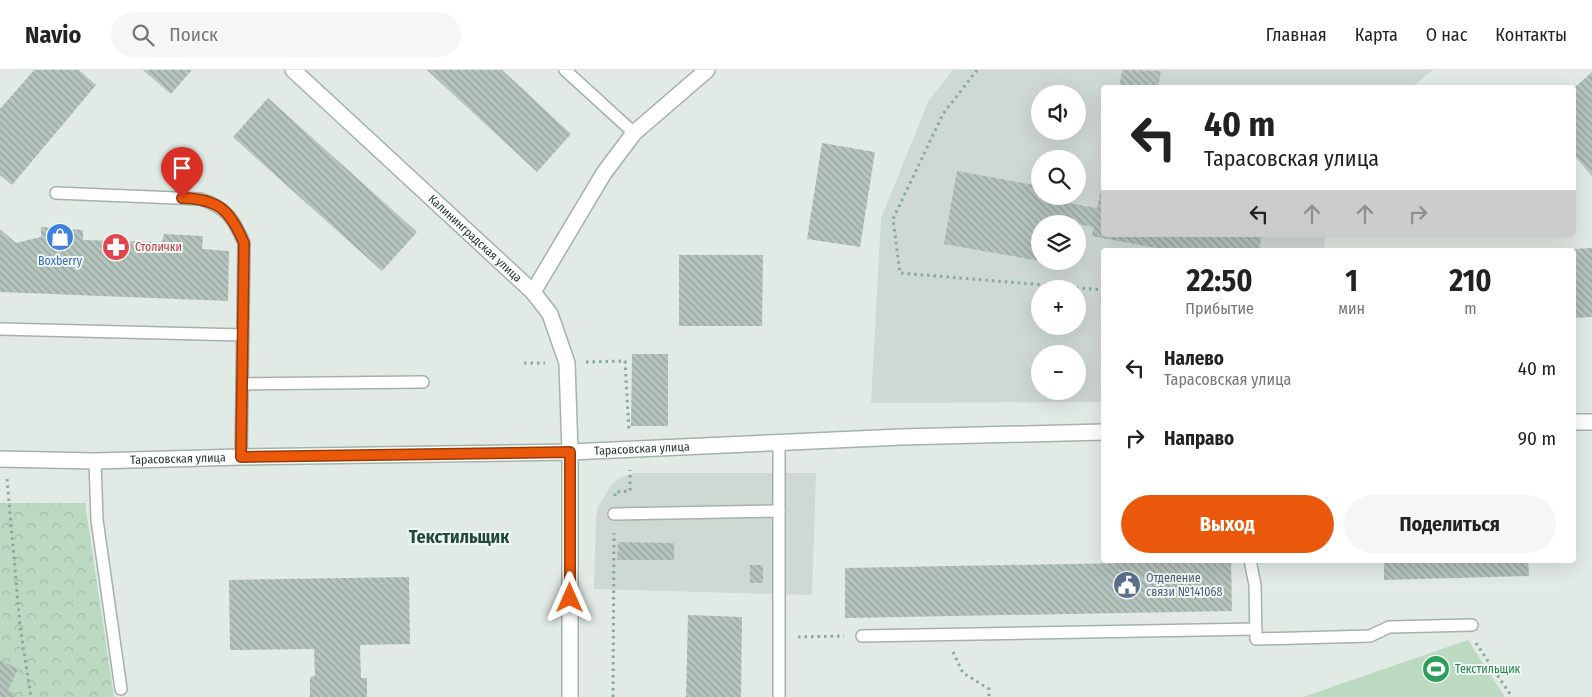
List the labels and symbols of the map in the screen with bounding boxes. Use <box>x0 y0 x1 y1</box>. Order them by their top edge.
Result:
pin <box>161 147 203 198</box>
street label: Калининградская улица <box>425 192 525 285</box>
shop icon: Boxberry <box>45 222 75 252</box>
pharmacy icon: Столички <box>101 232 131 262</box>
place label: Столички <box>135 240 182 254</box>
place label: Boxberry <box>38 254 83 268</box>
street label: Тарасовская улица <box>594 440 690 458</box>
street label: Тарасовская улица <box>130 450 226 467</box>
district label: Текстильщик <box>409 526 510 548</box>
public building icon: Отделение связи №141068 <box>1112 570 1142 600</box>
position arrow <box>543 571 595 623</box>
place label: Отделение связи №141068 <box>1146 571 1223 599</box>
sports icon: Текстильщик <box>1421 654 1451 684</box>
place label: Текстильщик <box>1455 662 1521 676</box>

